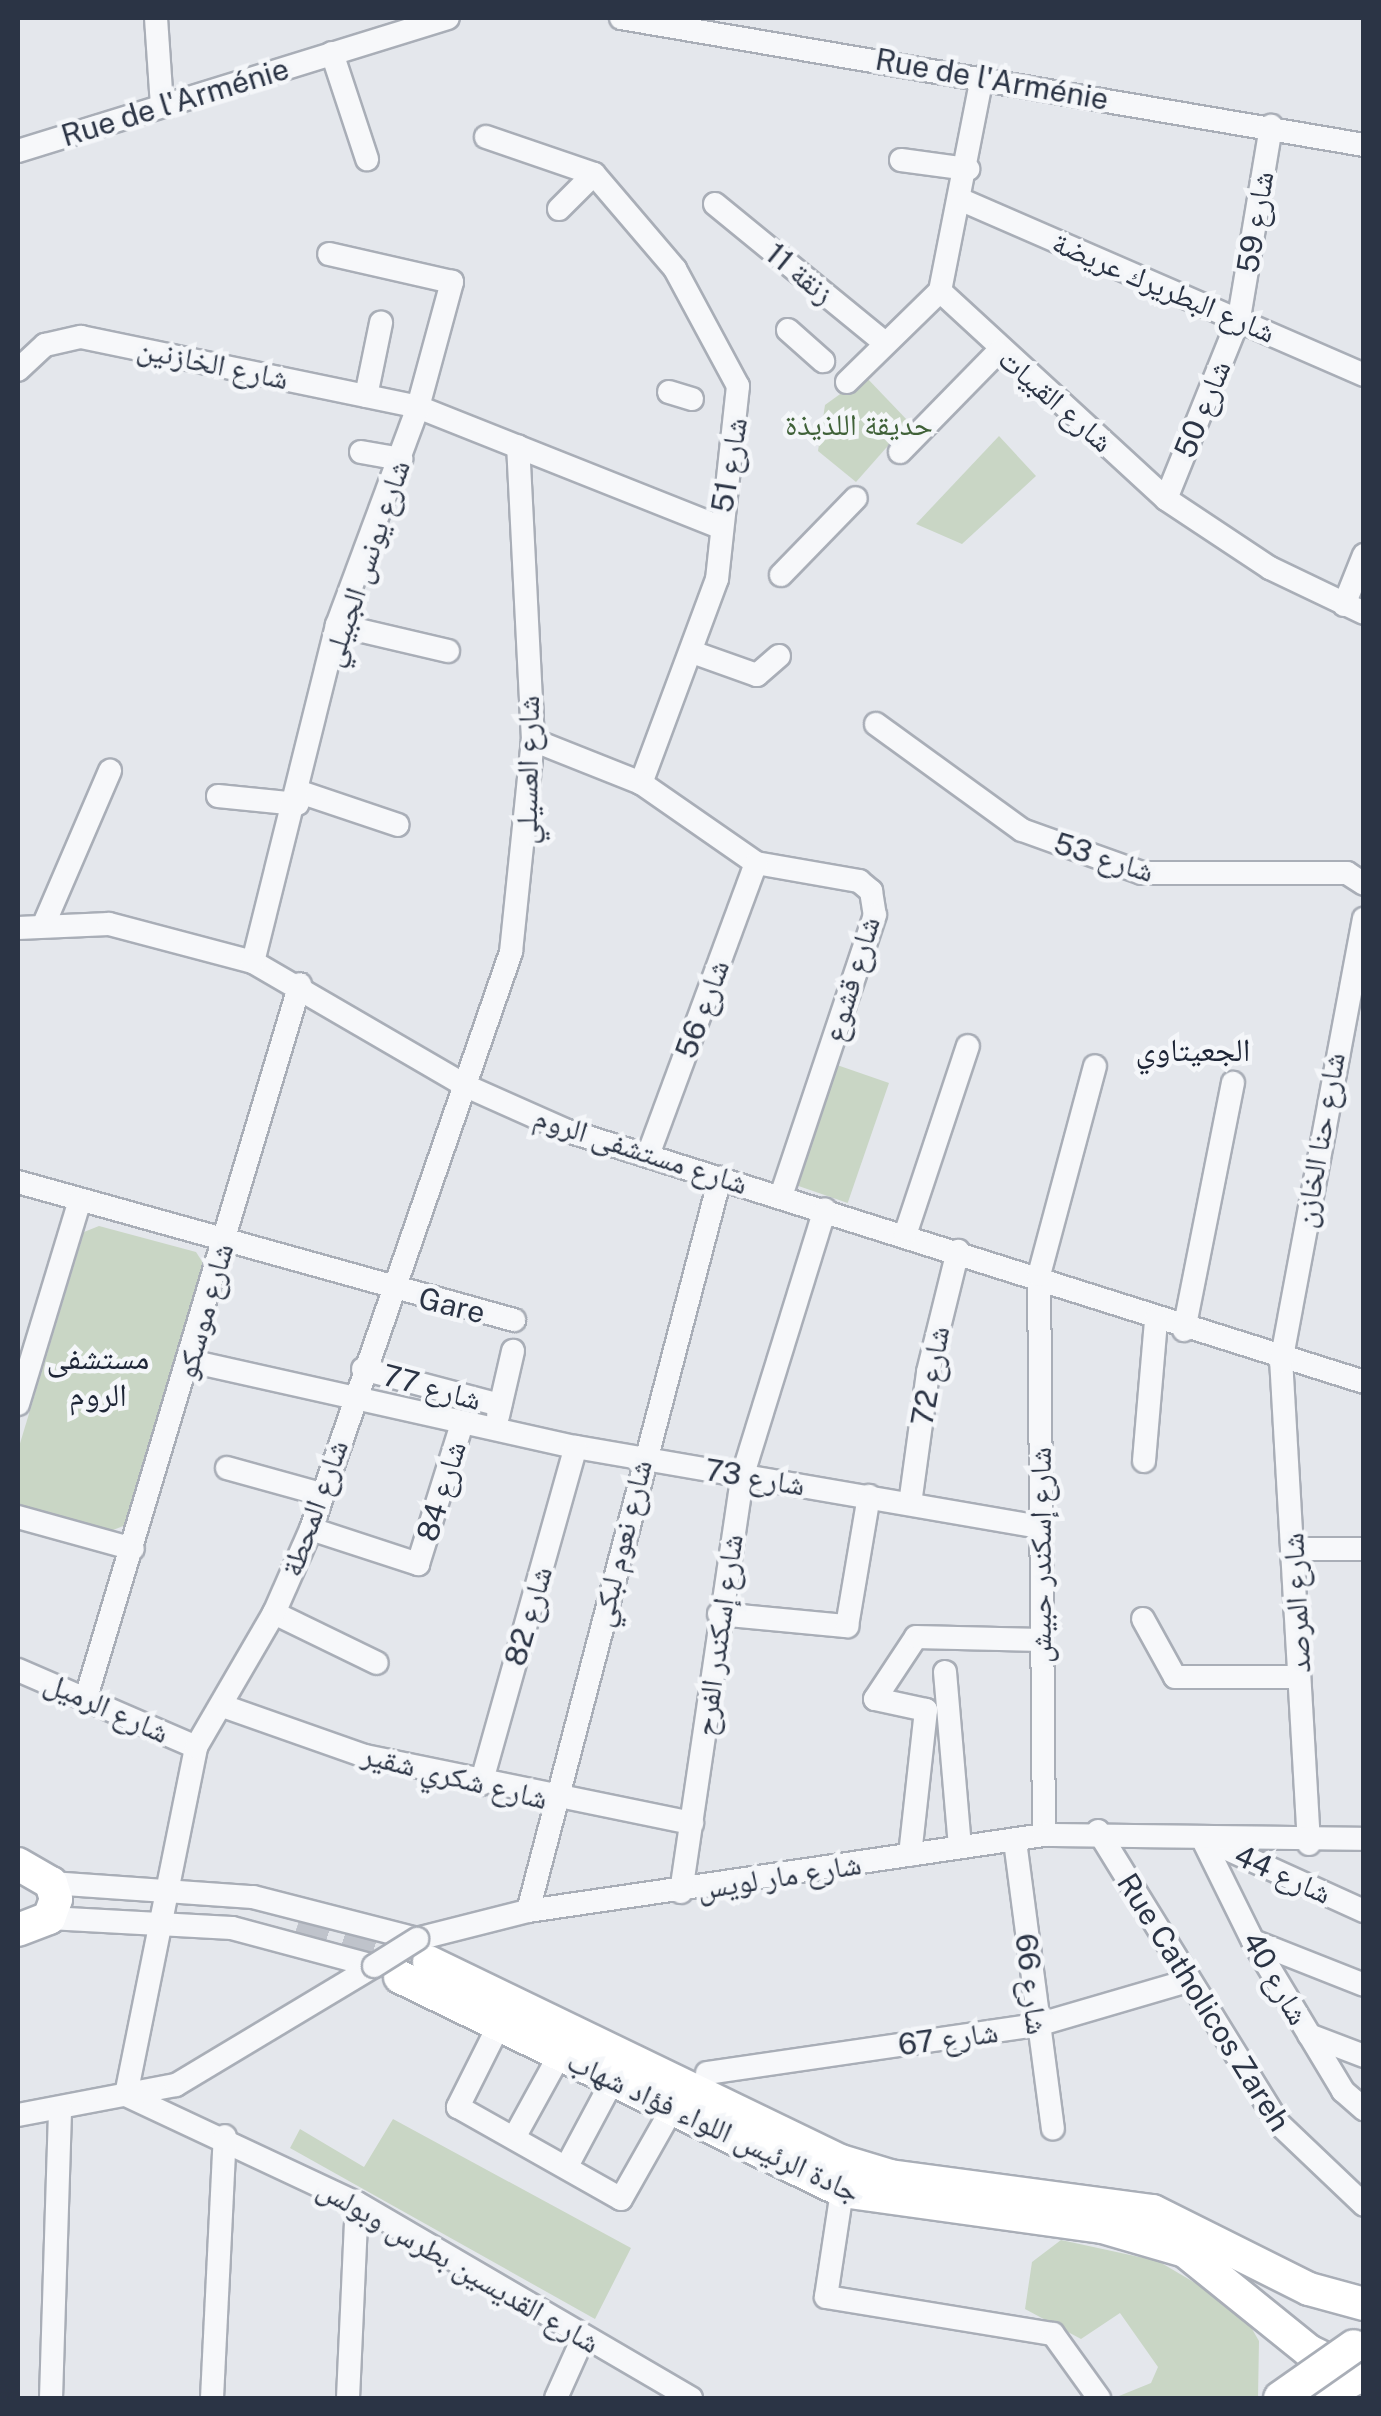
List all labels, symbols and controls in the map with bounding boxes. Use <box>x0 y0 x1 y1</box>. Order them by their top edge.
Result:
street label: Rue de l'Arménie <box>872 41 1112 117</box>
street label: Rue de l'Arménie <box>56 50 294 154</box>
street label: شارع 59 <box>1229 169 1281 275</box>
street label: شارع البطريرك عريضة <box>1047 224 1281 350</box>
street label: زنقة 11 <box>759 235 841 311</box>
street label: شارع الخازنين <box>134 329 292 397</box>
street label: شارع القبيات <box>991 341 1121 459</box>
street label: شارع 50 <box>1166 355 1238 463</box>
park label: حديقة اللذيذة <box>785 406 933 442</box>
street label: شارع 51 <box>704 415 754 515</box>
street label: شارع يونس الجبيلي <box>313 455 417 671</box>
street label: شارع العسيلي <box>508 695 546 845</box>
street label: شارع 53 <box>1050 825 1158 889</box>
street label: شارع قشوع <box>815 912 887 1046</box>
street label: شارع 56 <box>668 955 736 1063</box>
district label: الجعيتاوي <box>1136 1031 1250 1069</box>
street label: شارع حنا الخازن <box>1286 1050 1352 1230</box>
street label: شارع مستشفى الروم <box>530 1099 752 1201</box>
street label: شارع موسكو <box>167 1239 241 1383</box>
street label: Gare <box>415 1279 489 1331</box>
street label: شارع 72 <box>904 1323 956 1429</box>
district label: مستشفى الروم <box>47 1340 149 1415</box>
street label: شارع 77 <box>379 1357 485 1417</box>
street label: شارع المحطة <box>273 1435 355 1581</box>
street label: شارع 84 <box>409 1437 473 1545</box>
street label: شارع إسكندر حبيش <box>1022 1447 1058 1663</box>
street label: شارع 73 <box>702 1451 808 1503</box>
street label: شارع نعوم لبكي <box>583 1456 659 1630</box>
street label: شارع إسكندر الفرح <box>686 1532 750 1738</box>
street label: شارع المرصد <box>1274 1532 1318 1674</box>
street label: شارع 82 <box>497 1562 559 1670</box>
street label: شارع الرميل <box>39 1664 175 1750</box>
street label: شارع شكري شقير <box>358 1736 552 1816</box>
street label: شارع 44 <box>1229 1837 1337 1911</box>
street label: شارع مار لويس <box>694 1845 864 1907</box>
street label: Rue Catholicos Zareh <box>1110 1866 1298 2138</box>
street label: شارع 40 <box>1235 1925 1317 2031</box>
street label: شارع 66 <box>1008 1931 1056 2037</box>
street label: شارع 67 <box>896 2013 1000 2063</box>
street label: جادة الرئيس اللواء فؤاد شهاب <box>562 2042 866 2210</box>
street label: شارع القديسين بطرس وبولس <box>312 2170 606 2360</box>

